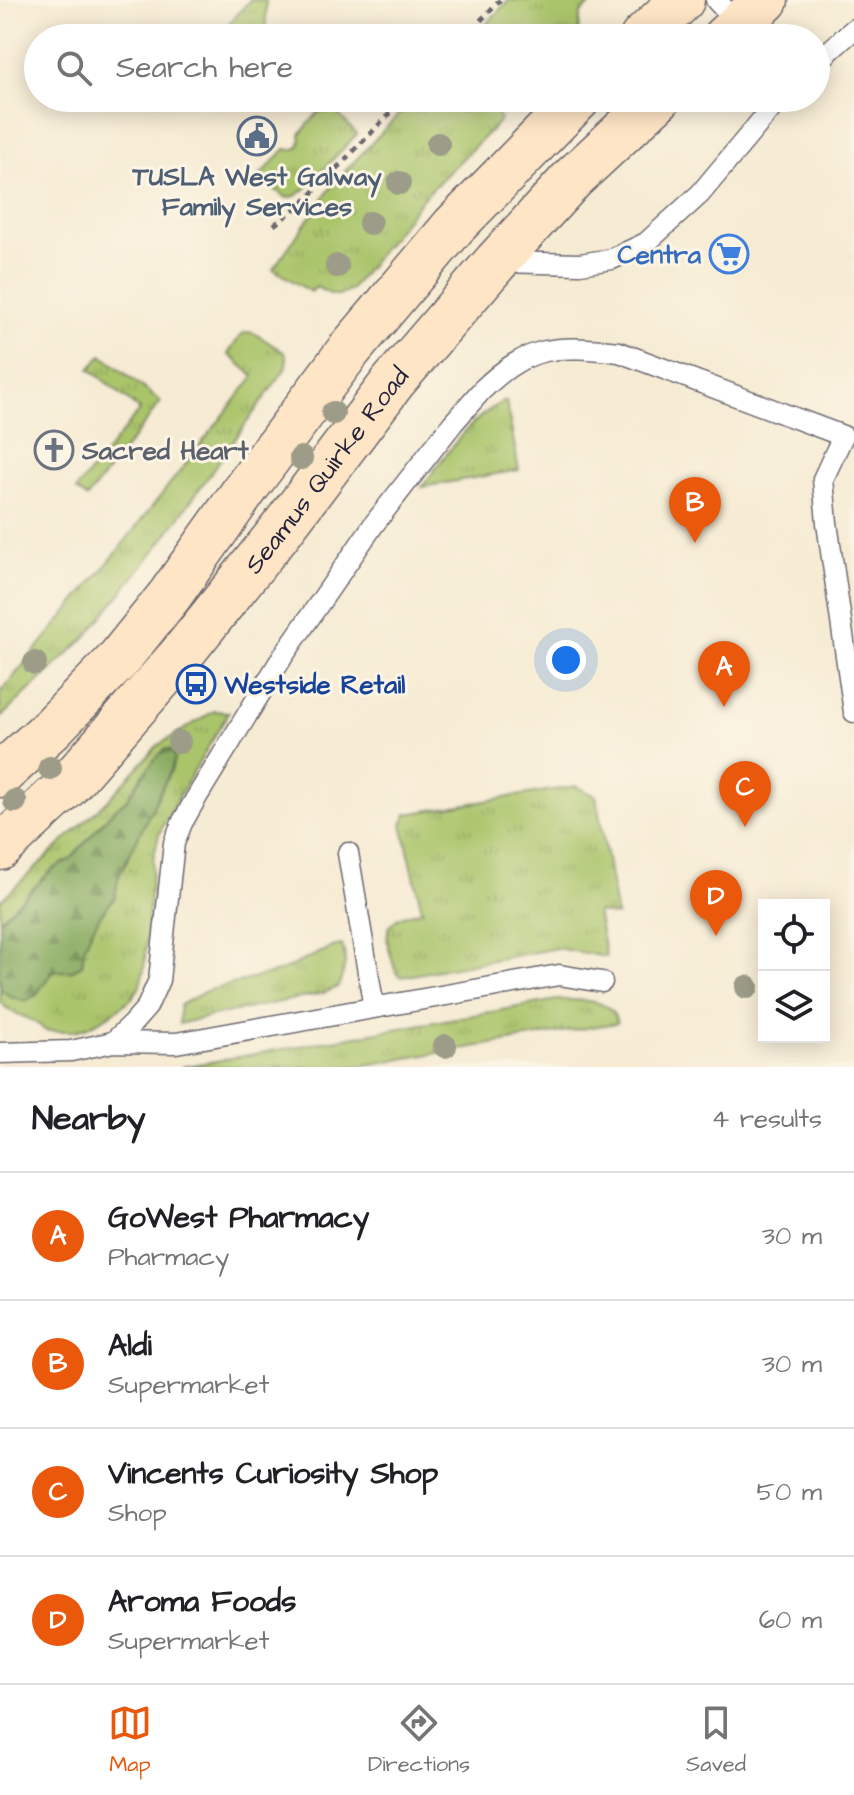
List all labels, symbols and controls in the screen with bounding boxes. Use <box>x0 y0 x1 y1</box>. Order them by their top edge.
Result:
search box <box>24 24 830 112</box>
icon: search <box>52 46 96 90</box>
text: Search here <box>116 47 293 89</box>
public building icon: TUSLA West Galway Family Services <box>236 115 278 157</box>
place label: TUSLA West Galway Family Services <box>132 159 382 228</box>
supermarket icon: Centra <box>708 233 750 275</box>
place label: Centra <box>617 237 702 273</box>
street label: Seamus Quirke Road <box>236 360 417 581</box>
church icon: Sacred Heart <box>33 429 75 471</box>
place label: Sacred Heart <box>81 433 249 469</box>
pin: B <box>669 477 721 543</box>
your location <box>546 640 586 680</box>
pin: A <box>698 641 750 707</box>
bus stop icon: Westside Retail <box>175 663 217 705</box>
place label: Westside Retail <box>223 667 405 703</box>
pin: C <box>719 761 771 827</box>
pin: D <box>690 870 742 936</box>
map controls <box>758 899 830 1043</box>
button: locate <box>758 899 830 971</box>
button: layers <box>758 971 830 1043</box>
text: Nearby <box>32 1095 146 1143</box>
text: 4 results <box>712 1101 822 1137</box>
text: GoWest Pharmacy <box>108 1197 369 1239</box>
text: A <box>50 1218 66 1254</box>
text: 30 m <box>762 1218 822 1254</box>
text: Pharmacy <box>108 1239 229 1275</box>
text: Aldi <box>108 1325 152 1367</box>
text: B <box>49 1346 67 1382</box>
text: 30 m <box>762 1346 822 1382</box>
text: Supermarket <box>108 1367 269 1403</box>
text: Vincents Curiosity Shop <box>108 1453 438 1495</box>
text: C <box>49 1474 67 1510</box>
text: 50 m <box>757 1474 822 1510</box>
text: Shop <box>108 1495 167 1531</box>
text: Aroma Foods <box>108 1581 296 1623</box>
text: D <box>50 1602 66 1638</box>
text: 60 m <box>759 1602 822 1638</box>
text: Supermarket <box>108 1623 269 1659</box>
tab: Map <box>108 1701 152 1780</box>
tab: Directions <box>368 1701 470 1780</box>
tab: Saved <box>686 1701 746 1780</box>

